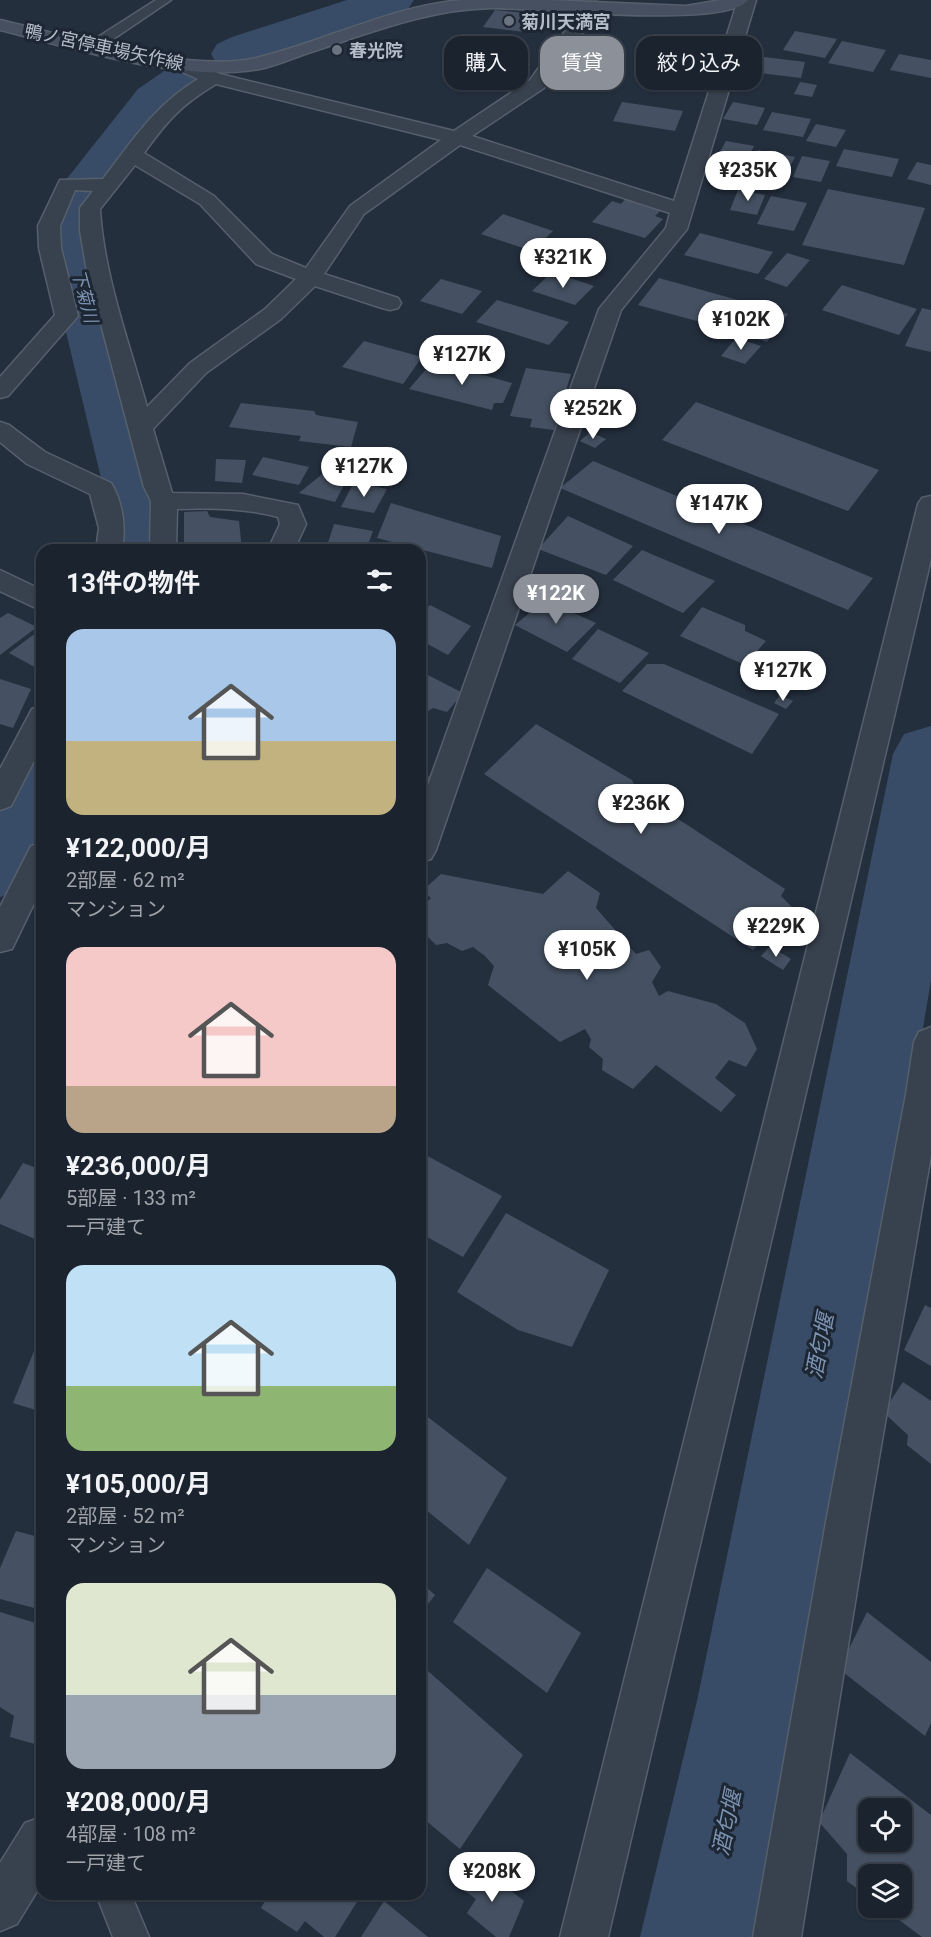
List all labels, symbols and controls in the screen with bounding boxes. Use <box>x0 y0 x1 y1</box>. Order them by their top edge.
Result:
place label: 菊川天満宮 <box>521 11 611 32</box>
marker: 菊川天満宮 <box>502 14 516 28</box>
street label: 鴨ノ宮停車場矢作線 <box>23 20 185 74</box>
chip: 購入 <box>444 36 528 90</box>
chip: 賃貸 <box>540 36 624 90</box>
chip: 絞り込み <box>636 36 762 90</box>
place label: 春光院 <box>349 40 403 61</box>
marker: 春光院 <box>330 43 344 57</box>
pin: ¥235K <box>706 151 790 202</box>
text: ¥235K <box>719 158 777 182</box>
pin: ¥321K <box>521 238 605 289</box>
text: ¥321K <box>534 245 592 269</box>
water label: 下菊川 <box>68 267 103 327</box>
pin: ¥102K <box>699 300 783 351</box>
text: ¥102K <box>712 307 770 331</box>
pin: ¥127K <box>420 335 504 386</box>
text: ¥127K <box>433 342 491 366</box>
pin: ¥252K <box>551 389 635 440</box>
text: ¥252K <box>564 396 622 420</box>
pin: ¥127K <box>322 447 406 498</box>
text: ¥127K <box>335 454 393 478</box>
pin: ¥147K <box>677 484 761 535</box>
text: ¥147K <box>690 491 748 515</box>
icon: filters <box>363 564 396 597</box>
text: 13件の物件 <box>66 568 200 598</box>
pin: ¥122K <box>514 574 598 625</box>
text: ¥122K <box>527 581 585 605</box>
pin: ¥127K <box>741 651 825 702</box>
text: ¥127K <box>754 658 812 682</box>
icon: home <box>177 668 285 776</box>
pin: ¥236K <box>599 784 683 835</box>
text: ¥236K <box>612 791 670 815</box>
text: ¥122,000/月 <box>66 833 212 863</box>
text: 2部屋 · 62 m² <box>66 868 185 892</box>
text: マンション <box>66 897 166 921</box>
pin: ¥229K <box>734 907 818 958</box>
text: ¥229K <box>747 914 805 938</box>
pin: ¥105K <box>545 930 629 981</box>
text: ¥105K <box>558 937 616 961</box>
icon: home <box>177 986 285 1094</box>
text: ¥236,000/月 <box>66 1151 212 1181</box>
text: 5部屋 · 133 m² <box>66 1186 196 1210</box>
text: 一戸建て <box>66 1215 146 1239</box>
icon: home <box>177 1304 285 1412</box>
water label: 酒匂堰 <box>801 1307 839 1381</box>
text: ¥105,000/月 <box>66 1469 212 1499</box>
text: 2部屋 · 52 m² <box>66 1504 185 1528</box>
text: マンション <box>66 1533 166 1557</box>
icon: home <box>177 1622 285 1730</box>
water label: 酒匂堰 <box>708 1784 747 1858</box>
text: ¥208,000/月 <box>66 1787 212 1817</box>
map controls <box>858 1798 912 1918</box>
button: locate <box>858 1798 912 1852</box>
text: 4部屋 · 108 m² <box>66 1822 196 1846</box>
text: 一戸建て <box>66 1851 146 1875</box>
pin: ¥208K <box>450 1852 534 1903</box>
text: ¥208K <box>463 1859 521 1883</box>
button: layers <box>858 1864 912 1918</box>

